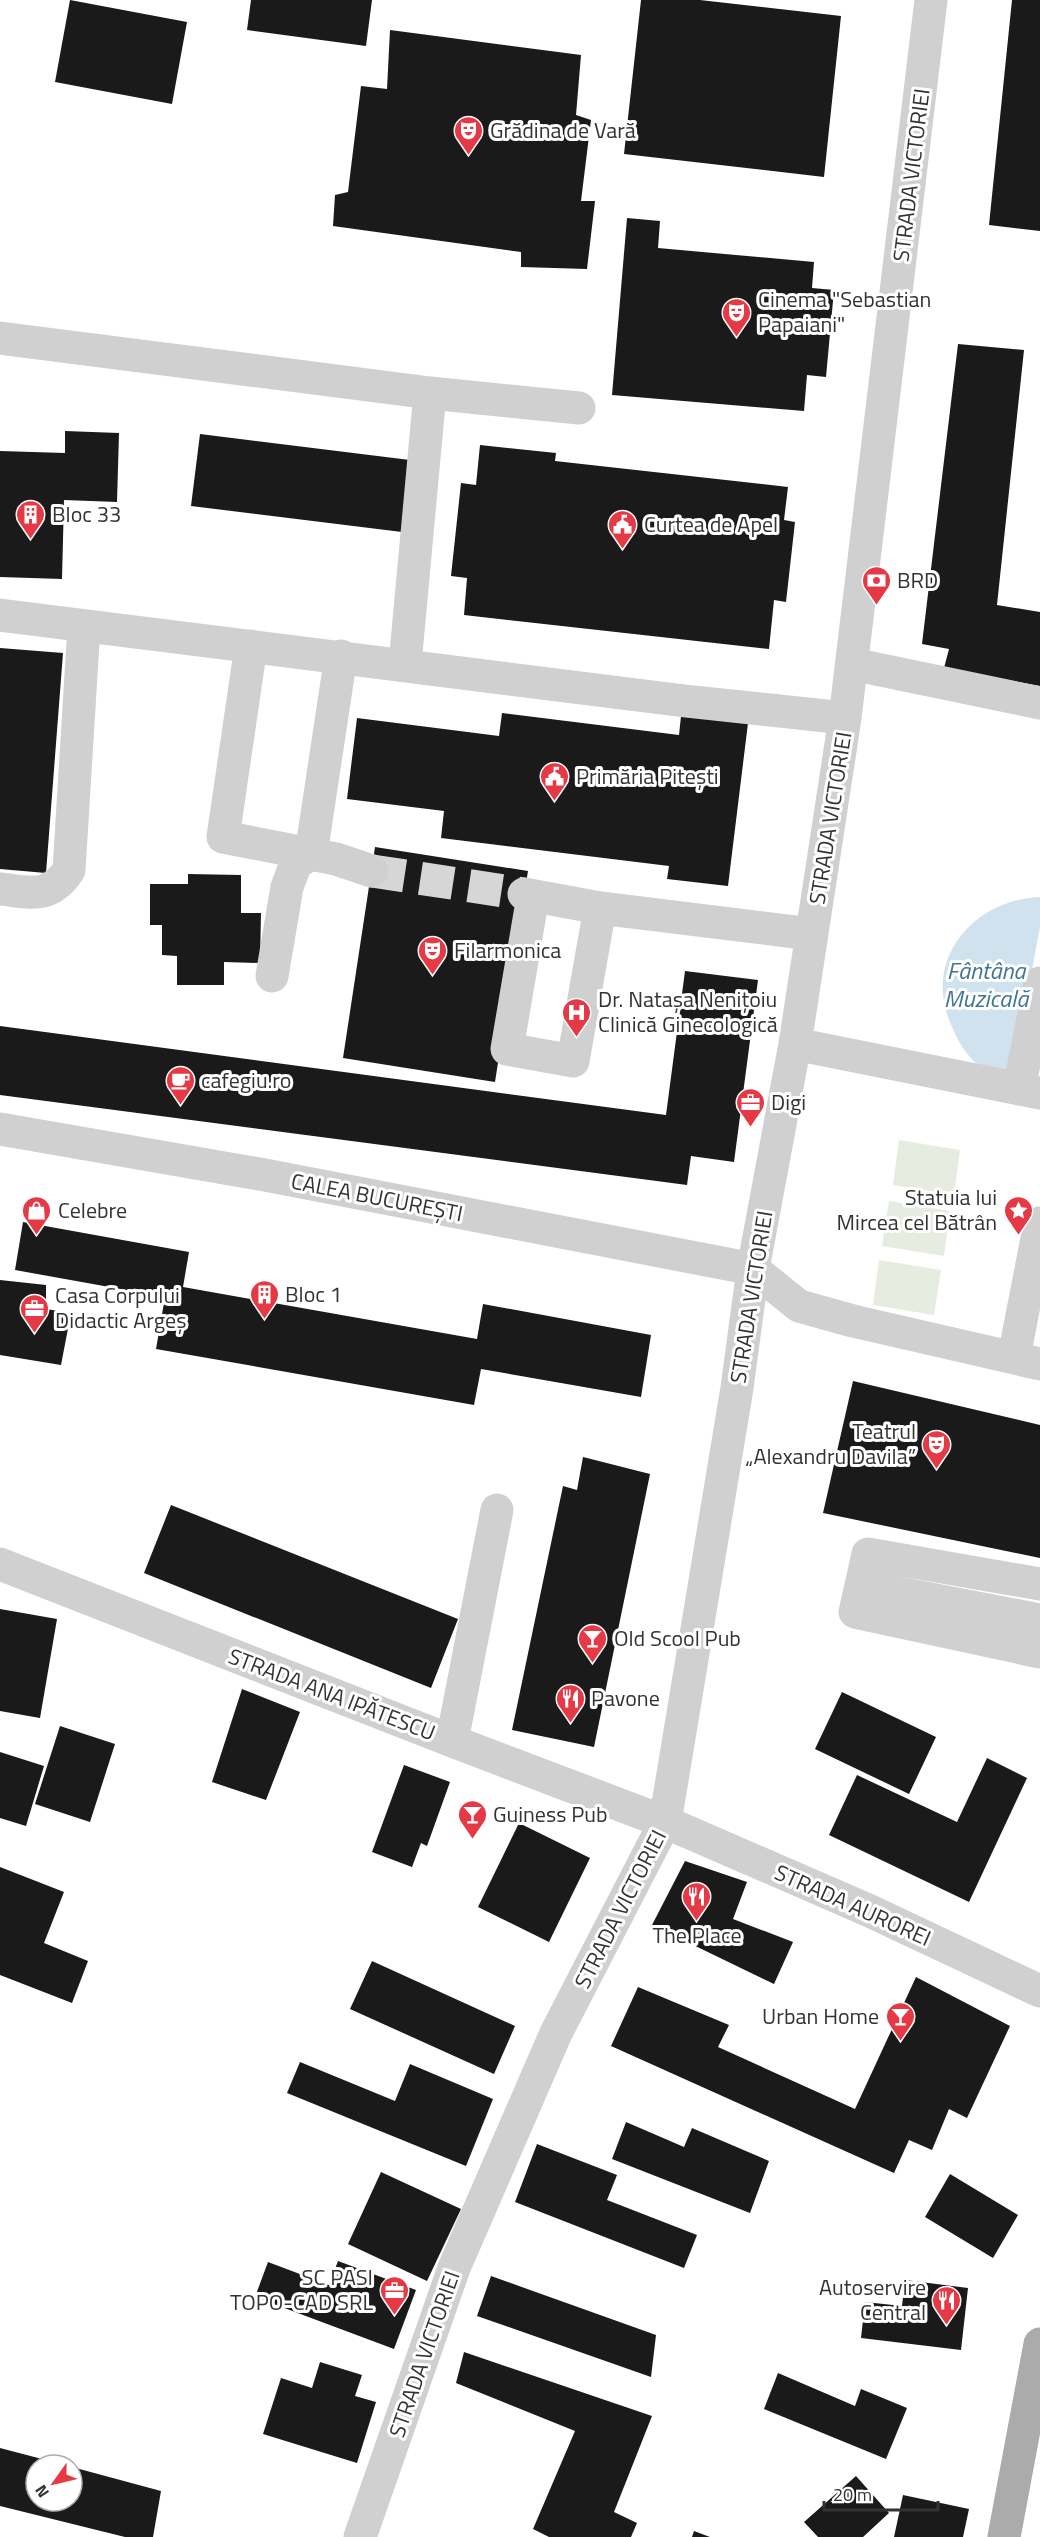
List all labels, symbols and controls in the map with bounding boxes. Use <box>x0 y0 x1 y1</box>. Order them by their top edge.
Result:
street label: STRADA VICTORIEI <box>884 86 938 264</box>
place label: Grădina de Vară <box>490 113 636 147</box>
theatre icon: Grădina de Vară <box>453 114 485 156</box>
place label: Cinema "Sebastian Papaiani" <box>758 282 931 341</box>
theatre icon: Cinema "Sebastian Papaiani" <box>721 296 753 338</box>
place label: Bloc 33 <box>52 497 121 531</box>
building icon: Bloc 33 <box>15 498 47 540</box>
place label: Curtea de Apel <box>644 507 778 541</box>
public building icon: Curtea de Apel <box>607 508 639 550</box>
place label: BRD <box>897 563 938 597</box>
bank icon: BRD <box>860 564 892 606</box>
street label: STRADA VICTORIEI <box>800 729 860 907</box>
place label: Primăria Pitești <box>576 759 719 793</box>
public building icon: Primăria Pitești <box>539 760 571 802</box>
place label: Filarmonica <box>454 933 561 967</box>
theatre icon: Filarmonica <box>417 934 449 976</box>
water label: Fântâna Muzicală <box>944 952 1031 1016</box>
place label: Dr. Natașa Nenițoiu Clinică Ginecologică <box>598 982 778 1041</box>
hospital icon: Dr. Natașa Nenițoiu Clinică Ginecologică <box>561 996 593 1038</box>
place label: cafegiu.ro <box>201 1063 291 1097</box>
cafe icon: cafegiu.ro <box>164 1064 196 1106</box>
place label: Digi <box>771 1085 806 1119</box>
office icon: Digi <box>734 1086 766 1128</box>
street label: CALEA BUCUREȘTI <box>288 1164 466 1230</box>
place label: Statuia lui Mircea cel Bătrân <box>837 1180 997 1239</box>
place label: Celebre <box>58 1193 127 1227</box>
shop icon: Celebre <box>21 1194 53 1236</box>
place icon: Statuia lui Mircea cel Bătrân <box>1002 1194 1034 1236</box>
street label: STRADA VICTORIEI <box>721 1208 781 1386</box>
place label: Bloc 1 <box>285 1277 342 1311</box>
place label: Casa Corpului Didactic Argeș <box>55 1278 186 1337</box>
building icon: Bloc 1 <box>248 1278 280 1320</box>
office icon: Casa Corpului Didactic Argeș <box>18 1292 50 1334</box>
place label: Teatrul „Alexandru Davila” <box>746 1414 916 1473</box>
theatre icon: Teatrul „Alexandru Davila” <box>921 1428 953 1470</box>
place label: Old Scool Pub <box>614 1621 741 1655</box>
bar icon: Old Scool Pub <box>577 1622 609 1664</box>
street label: STRADA ANA IPĂTESCU <box>224 1639 440 1749</box>
place label: Pavone <box>591 1681 660 1715</box>
restaurant icon: Pavone <box>554 1682 586 1724</box>
place label: Guiness Pub <box>493 1797 608 1831</box>
bar icon: Guiness Pub <box>456 1798 488 1840</box>
street label: STRADA VICTORIEI <box>565 1824 675 1994</box>
street label: STRADA AUROREI <box>769 1855 937 1955</box>
restaurant icon: The Place <box>681 1880 713 1922</box>
place label: The Place <box>652 1918 742 1952</box>
place label: Urban Home <box>762 1999 879 2033</box>
bar icon: Urban Home <box>884 2000 916 2042</box>
place label: SC PASI TOPO-CAD SRL <box>230 2260 373 2319</box>
street label: STRADA VICTORIEI <box>380 2266 468 2442</box>
place label: Autoservire Central <box>819 2270 926 2329</box>
office icon: SC PASI TOPO-CAD SRL <box>378 2274 410 2316</box>
restaurant icon: Autoservire Central <box>931 2284 963 2326</box>
north arrow <box>24 2453 84 2513</box>
scale bar <box>824 2474 938 2512</box>
text: N <box>29 2480 55 2503</box>
text: 20 m <box>833 2481 872 2508</box>

